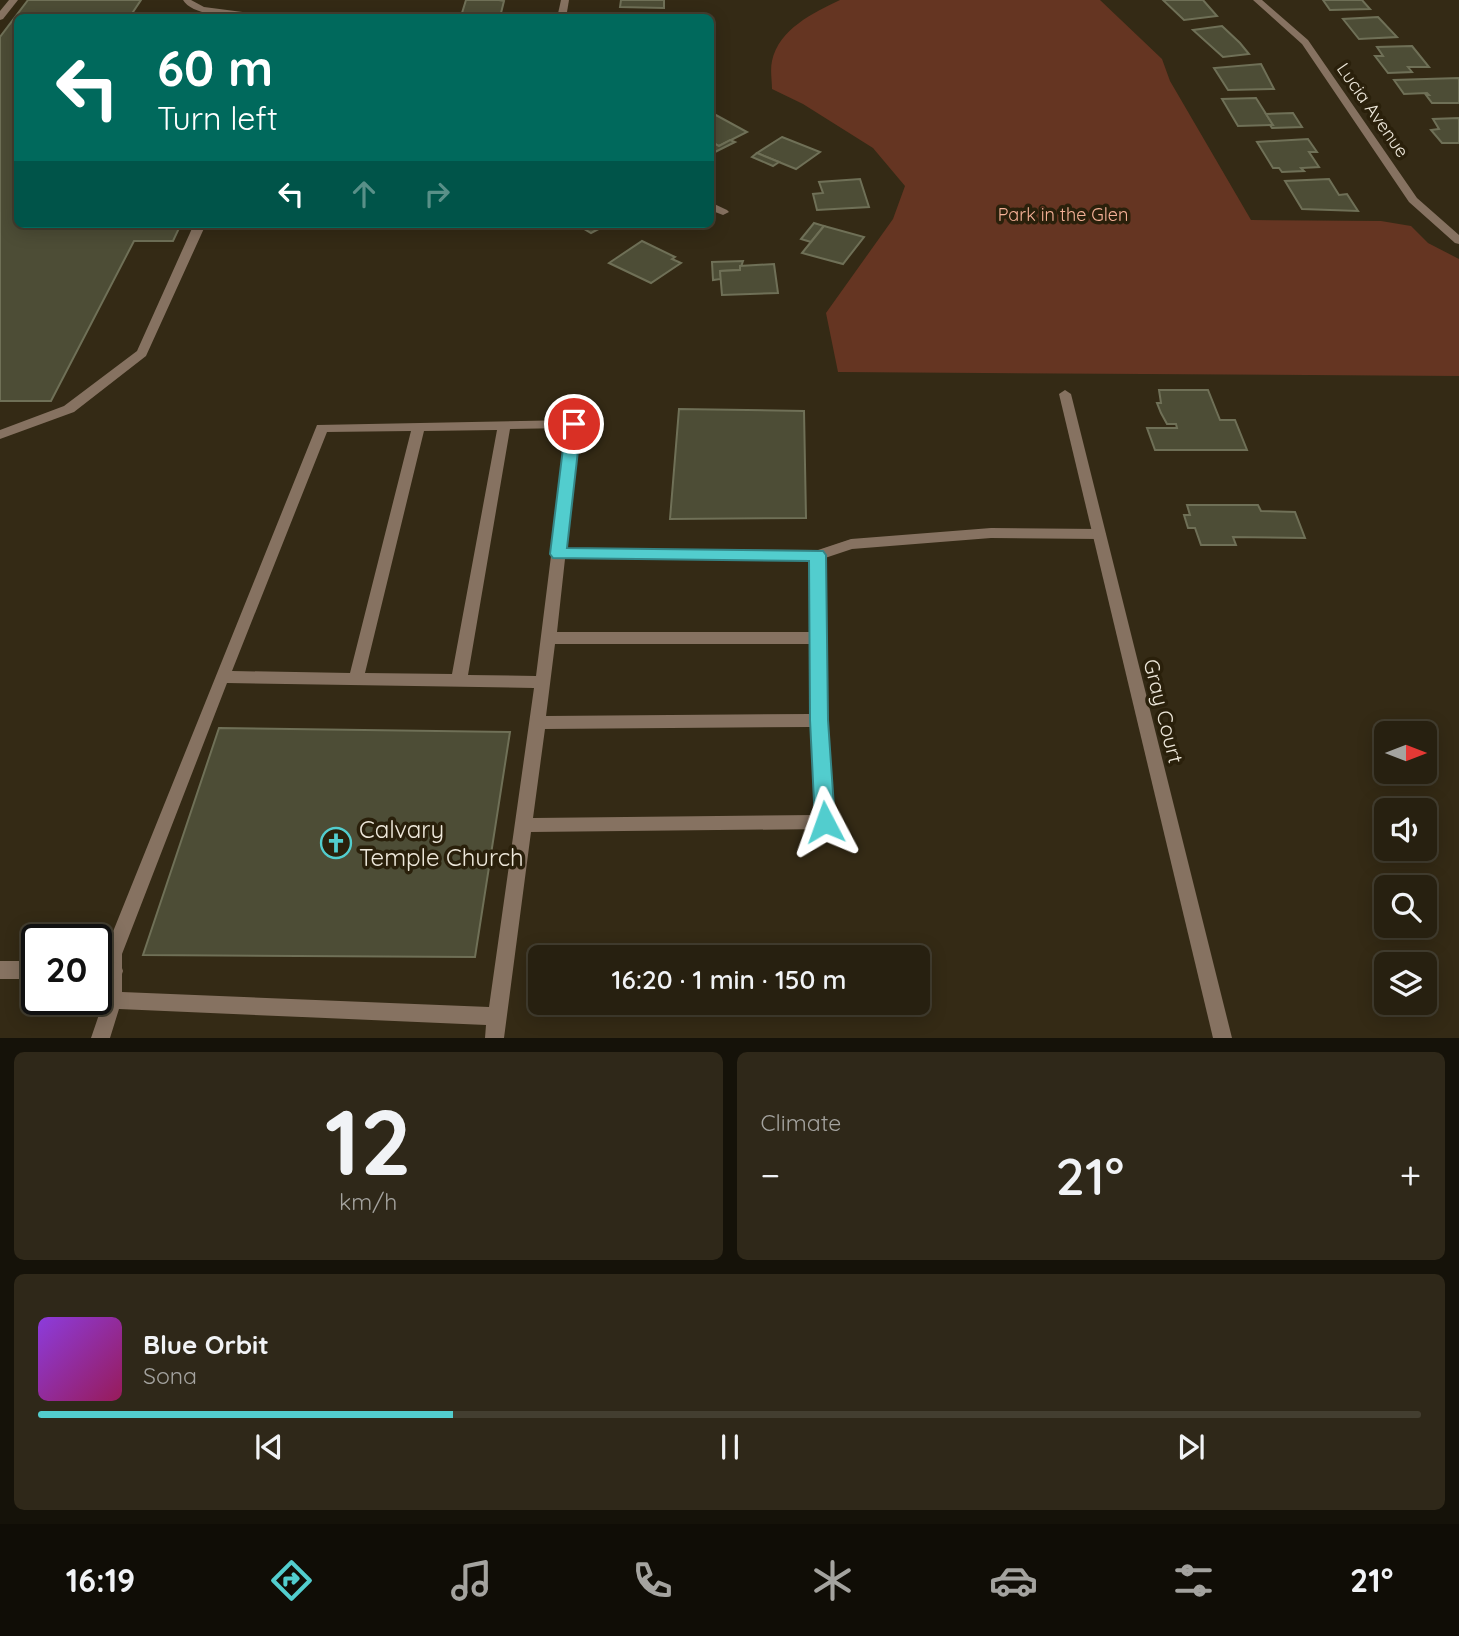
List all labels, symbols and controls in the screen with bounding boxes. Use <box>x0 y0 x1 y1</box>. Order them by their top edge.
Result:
text: 60 m <box>157 37 273 98</box>
icon: left <box>42 42 133 133</box>
street label: Lucia Avenue <box>1332 58 1414 162</box>
text: Turn left <box>157 98 278 138</box>
icon: left <box>272 175 310 213</box>
icon: ahead <box>345 175 383 213</box>
icon: right <box>418 175 456 213</box>
park label: Park in the Glen <box>998 203 1128 226</box>
pin <box>544 394 604 454</box>
icon: arrive <box>555 405 593 443</box>
street label: Gray Court <box>1139 656 1189 766</box>
north arrow <box>1374 721 1437 784</box>
map controls <box>1374 721 1437 1015</box>
position arrow <box>788 785 862 859</box>
button: sound <box>1374 798 1437 861</box>
place label: Calvary Temple Church <box>359 814 524 872</box>
church icon: Calvary Temple Church <box>319 826 353 860</box>
button: search <box>1374 875 1437 938</box>
speed limit sign: 20 <box>21 924 112 1015</box>
button: layers <box>1374 952 1437 1015</box>
text: 16:20 · 1 min · 150 m <box>612 963 847 996</box>
text: 12 <box>325 1084 412 1198</box>
text: Climate <box>761 1108 841 1137</box>
text: 21° <box>1056 1143 1124 1208</box>
text: − <box>761 1151 780 1199</box>
text: + <box>1400 1151 1421 1199</box>
text: km/h <box>339 1187 397 1216</box>
text: Blue Orbit <box>143 1328 269 1361</box>
text: Sona <box>143 1361 197 1390</box>
icon: previous <box>250 1428 288 1466</box>
icon: pause <box>711 1428 749 1466</box>
icon: next <box>1172 1428 1210 1466</box>
icon: directions <box>267 1556 316 1605</box>
icon: music <box>447 1556 496 1605</box>
icon: phone <box>628 1556 677 1605</box>
icon: climate <box>808 1556 857 1605</box>
icon: car <box>989 1556 1038 1605</box>
icon: filters <box>1169 1556 1218 1605</box>
text: 16:19 <box>66 1560 135 1600</box>
text: 21° <box>1350 1560 1393 1600</box>

